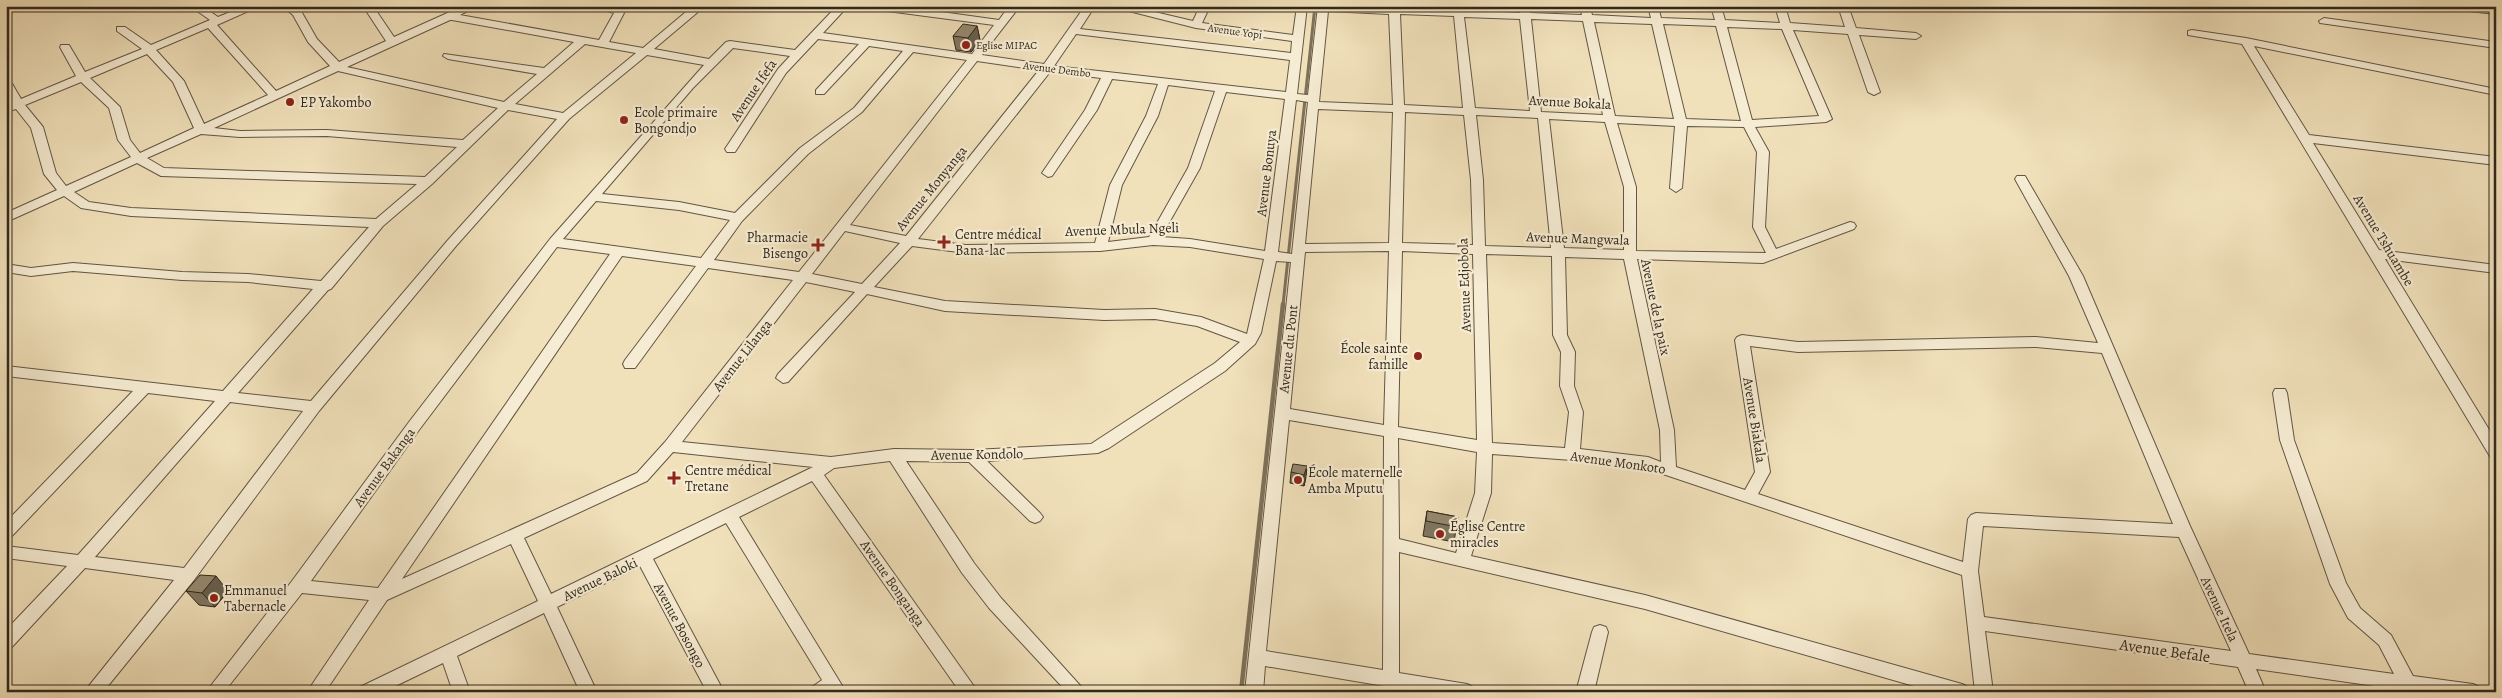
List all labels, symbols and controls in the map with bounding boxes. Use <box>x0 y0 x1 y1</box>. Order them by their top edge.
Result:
street label: Avenue Yopi <box>1206 20 1263 43</box>
place label: Eglise MIPAC <box>976 38 1037 53</box>
marker: Eglise MIPAC <box>960 39 972 51</box>
street label: Avenue Ifefa <box>725 55 781 126</box>
street label: Avenue Dembo <box>1021 58 1092 81</box>
street label: Avenue Bokala <box>1527 91 1612 114</box>
place label: EP Yakombo <box>300 93 371 112</box>
marker: EP Yakombo <box>284 96 296 108</box>
place label: Ecole primaire Bongondjo <box>634 103 717 138</box>
marker: Ecole primaire Bongondjo <box>618 114 630 126</box>
street label: Avenue Bonuya <box>1252 128 1281 219</box>
street label: Avenue Monyanga <box>891 142 972 235</box>
street label: Avenue Tshuambe <box>2348 190 2418 290</box>
street label: Avenue Mbula Ngeli <box>1064 218 1179 241</box>
place label: Centre médical Bana-lac <box>955 225 1042 260</box>
street label: Avenue Mangwala <box>1525 227 1631 250</box>
place label: Pharmacie Bisengo <box>747 228 808 263</box>
marker: Centre médical Bana-lac <box>937 235 951 249</box>
street label: Avenue Edjobola <box>1453 237 1476 333</box>
marker: Pharmacie Bisengo <box>812 239 824 251</box>
street label: Avenue de la paix <box>1636 256 1675 357</box>
street label: Avenue du Pont <box>1274 304 1303 395</box>
street label: Avenue Lilanga <box>708 315 777 396</box>
place label: École sainte famille <box>1340 339 1408 374</box>
marker: École sainte famille <box>1412 350 1424 362</box>
street label: Avenue Biakala <box>1738 375 1771 465</box>
street label: Avenue Bakanga <box>349 423 420 512</box>
street label: Avenue Kondolo <box>930 444 1023 465</box>
street label: Avenue Monkoto <box>1568 446 1667 479</box>
place label: Centre médical Tretane <box>685 461 772 496</box>
place label: École maternelle Amba Mputu <box>1307 463 1403 498</box>
marker: Centre médical Tretane <box>667 471 681 485</box>
marker: École maternelle Amba Mputu <box>1292 474 1304 486</box>
place label: Église Centre miracles <box>1450 517 1525 552</box>
marker: Église Centre miracles <box>1434 528 1446 540</box>
street label: Avenue Bonganga <box>855 535 930 631</box>
street label: Avenue Baloki <box>559 553 641 606</box>
street label: Avenue Itela <box>2196 572 2243 646</box>
street label: Avenue Bosongo <box>649 578 710 671</box>
place label: Emmanuel Tabernacle <box>224 581 287 616</box>
marker: Emmanuel Tabernacle <box>208 592 220 604</box>
street label: Avenue Befale <box>2117 634 2211 668</box>

